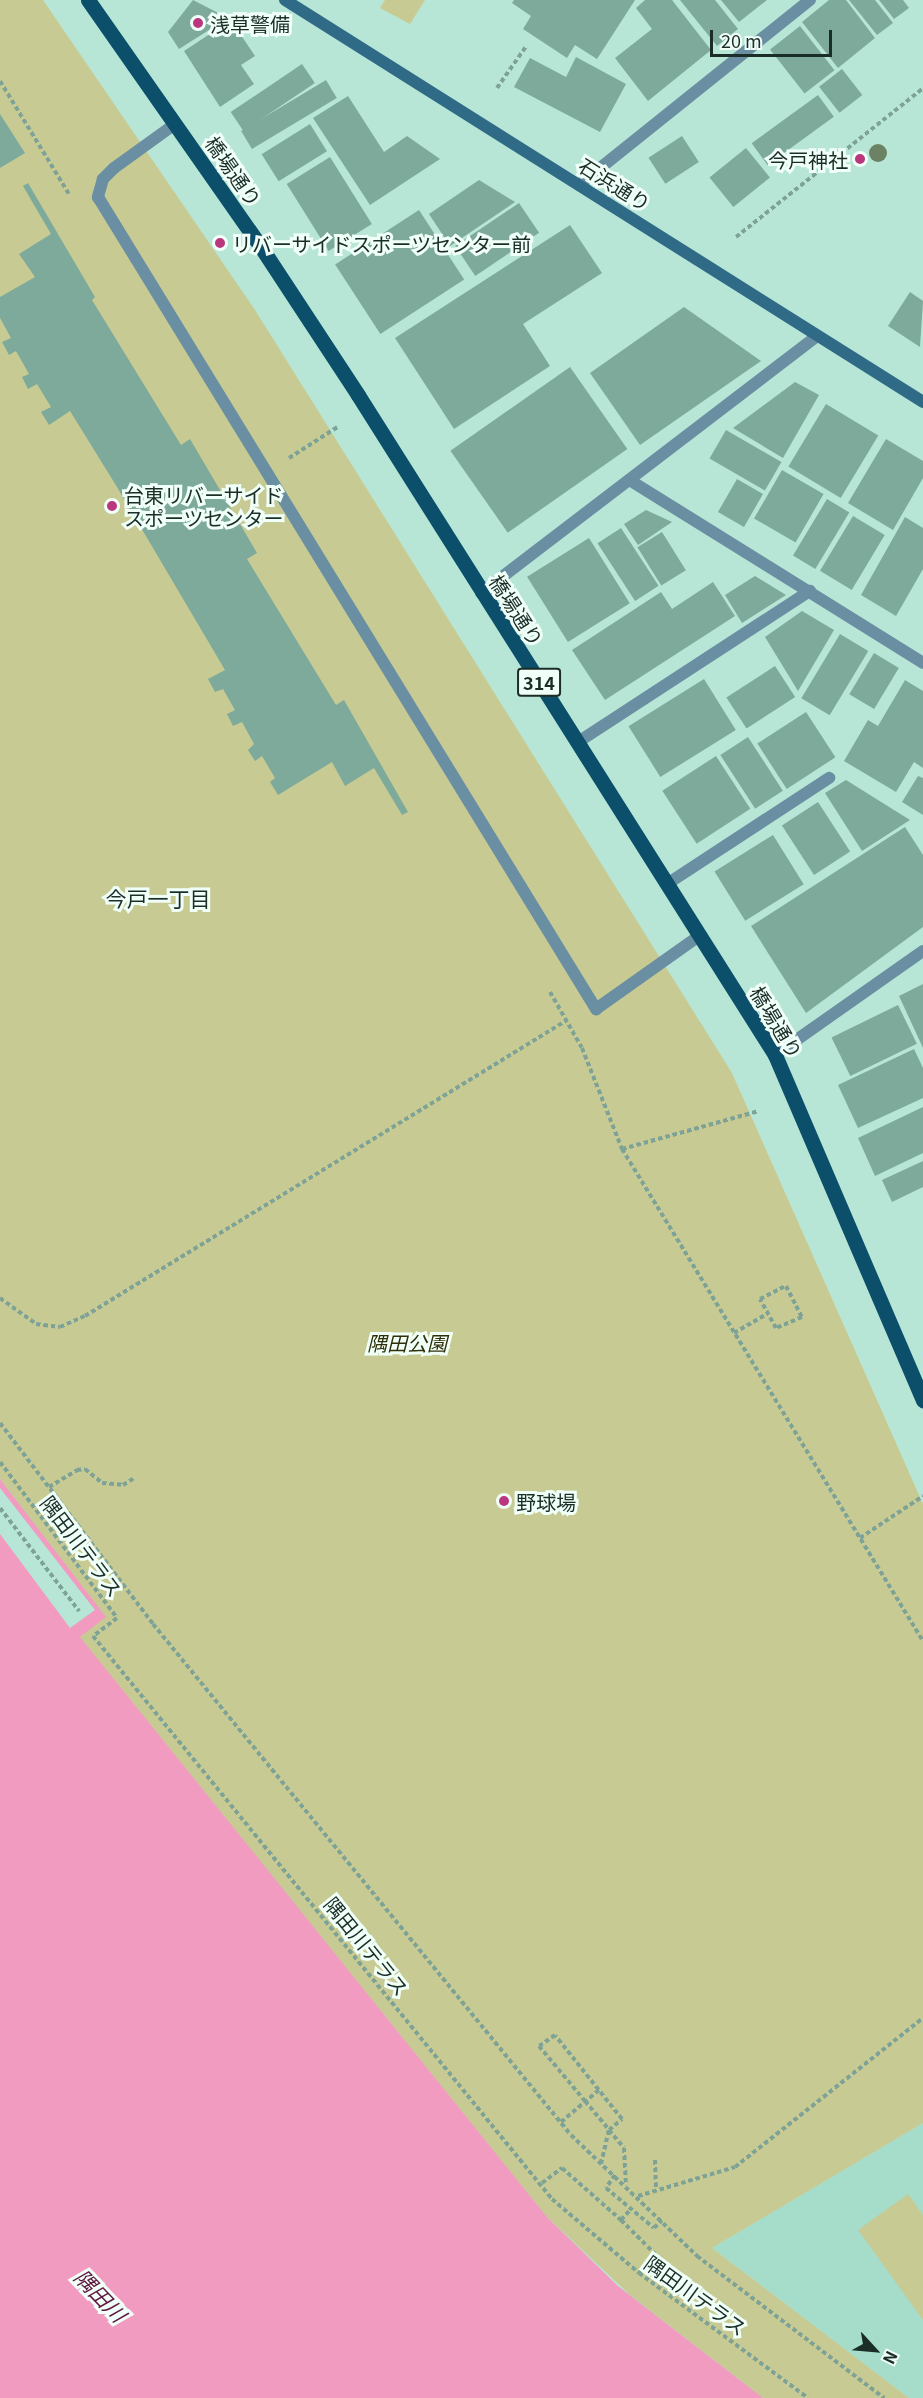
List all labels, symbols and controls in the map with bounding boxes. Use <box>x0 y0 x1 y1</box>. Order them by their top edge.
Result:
place label: 浅草警備 <box>210 11 290 35</box>
marker: 浅草警備 <box>191 16 205 30</box>
scale bar <box>713 18 834 56</box>
text: 20 m <box>721 27 762 53</box>
street label: 橋場通り <box>201 131 267 211</box>
place label: 今戸神社 <box>768 147 848 171</box>
marker: 今戸神社 <box>853 152 867 166</box>
street label: 石浜通り <box>575 153 655 215</box>
place label: リバーサイドスポーツセンター前 <box>232 231 532 255</box>
marker: リバーサイドスポーツセンター前 <box>213 236 227 250</box>
place label: 台東リバーサイド スポーツセンター <box>124 482 284 529</box>
marker: 台東リバーサイド スポーツセンター <box>105 499 119 513</box>
street label: 橋場通り <box>485 570 549 650</box>
road number: 314 <box>516 667 562 697</box>
district label: 今戸一丁目 <box>106 885 210 911</box>
street label: 橋場通り <box>746 982 808 1062</box>
park label: 隅田公園 <box>367 1330 447 1354</box>
place label: 野球場 <box>516 1489 576 1513</box>
street label: 隅田川テラス <box>36 1491 128 1601</box>
marker: 野球場 <box>497 1494 511 1508</box>
street label: 隅田川テラス <box>320 1892 414 2000</box>
street label: 隅田川テラス <box>640 2250 752 2340</box>
water label: 隅田川 <box>70 2264 132 2326</box>
north arrow <box>845 2320 905 2380</box>
text: N <box>878 2347 905 2369</box>

